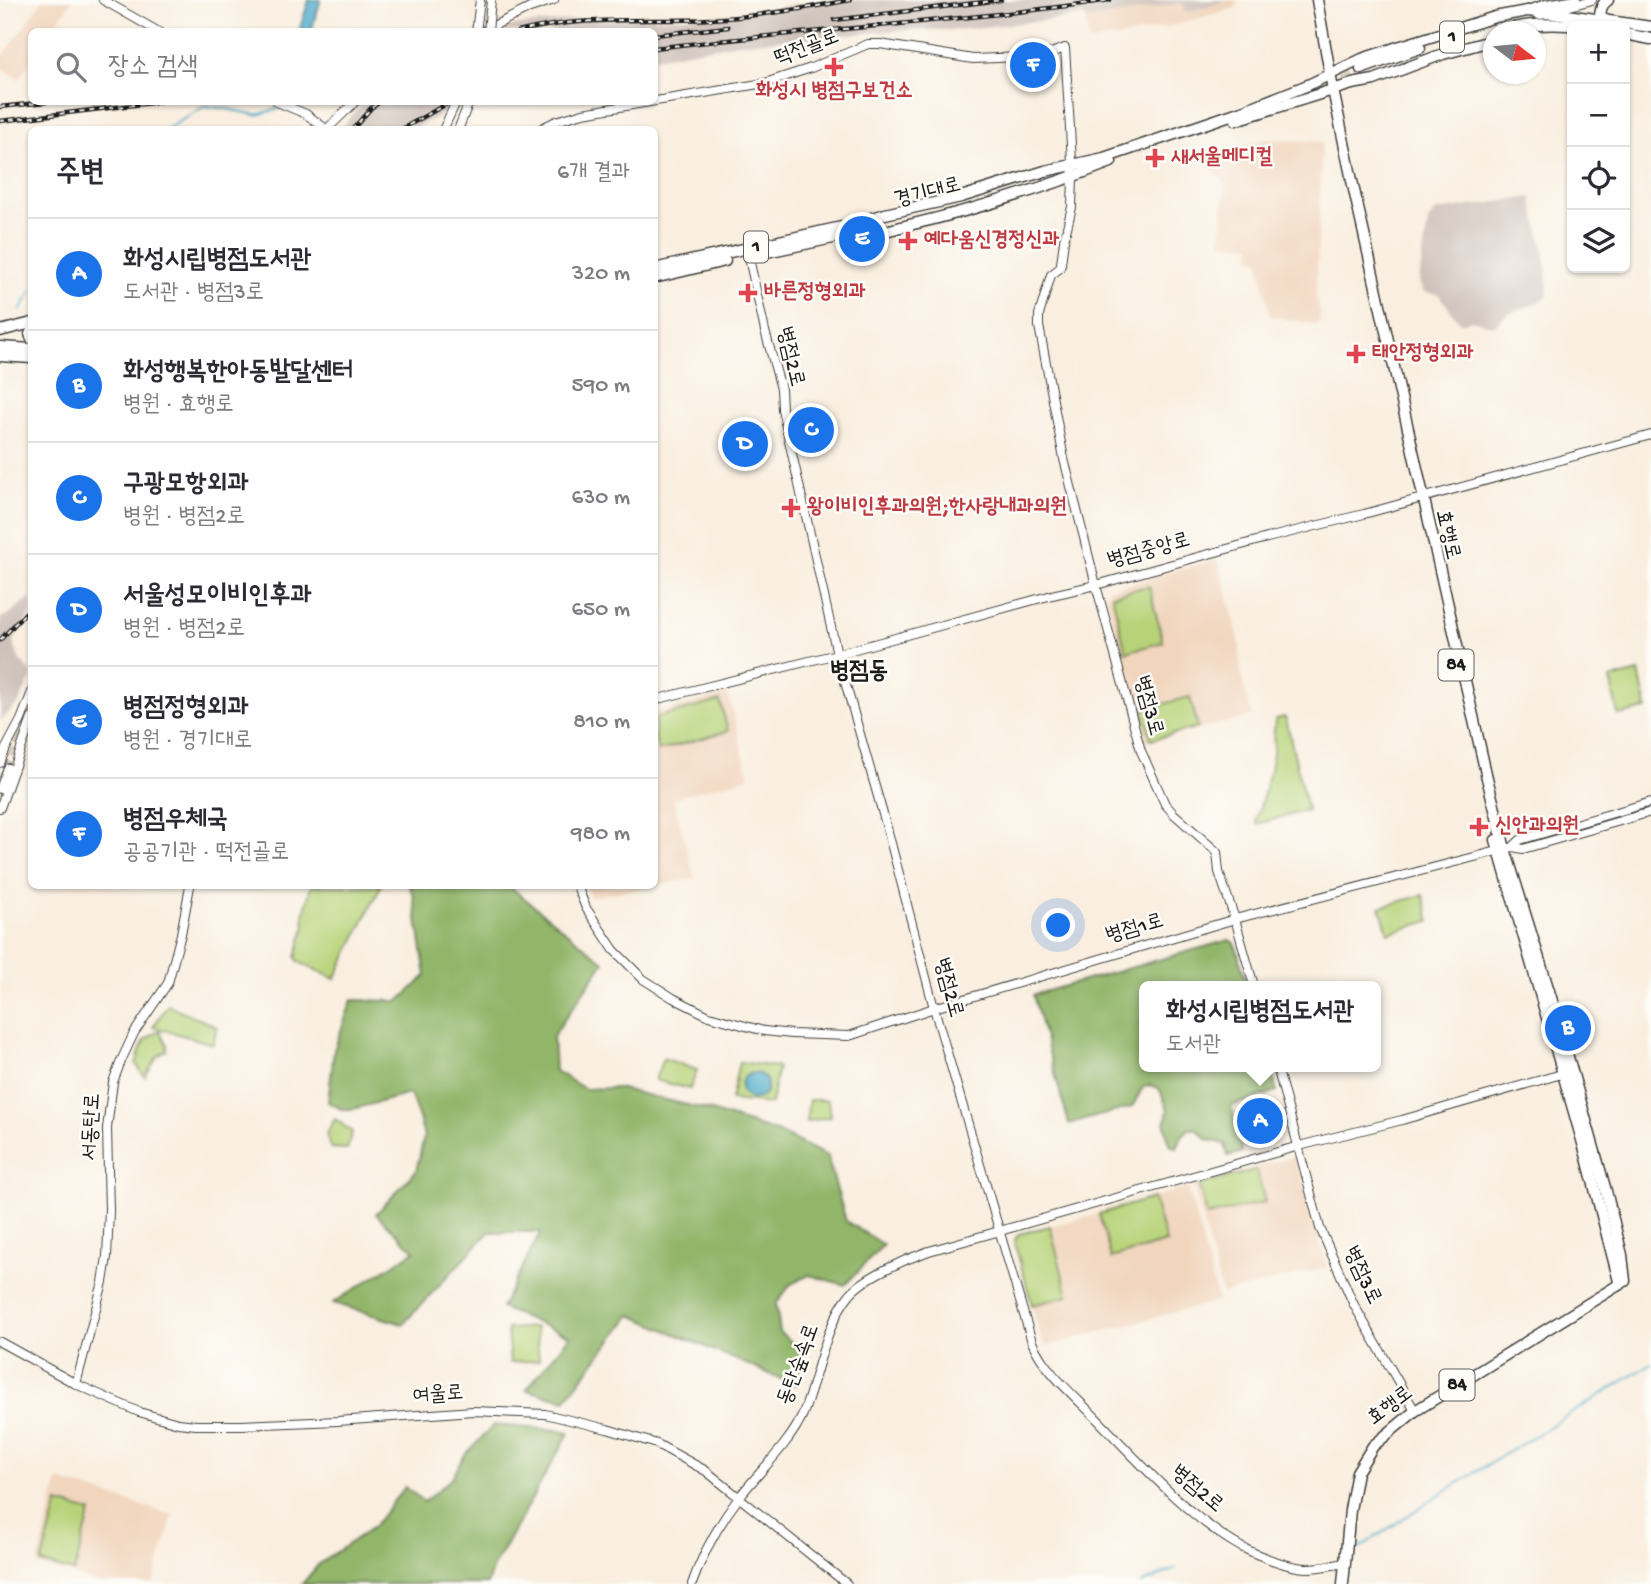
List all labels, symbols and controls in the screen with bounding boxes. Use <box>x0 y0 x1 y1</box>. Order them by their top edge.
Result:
north arrow <box>1483 21 1546 84</box>
map controls <box>1567 21 1630 273</box>
button: + <box>1567 21 1630 84</box>
road number: 1 <box>1440 22 1464 52</box>
street label: 떡전골로 <box>771 25 843 73</box>
search box <box>28 28 658 105</box>
pin: F <box>1010 39 1056 91</box>
icon: search <box>52 48 90 86</box>
text: 장소 검색 <box>108 53 198 84</box>
marker: 화성시 병점구보건소 <box>824 57 844 77</box>
place label: 화성시 병점구보건소 <box>755 80 913 105</box>
button: − <box>1567 84 1630 147</box>
place label: 새서울메디컬 <box>1171 145 1272 171</box>
button: locate <box>1567 147 1630 210</box>
marker: 새서울메디컬 <box>1145 148 1165 168</box>
text: 주변 <box>56 157 104 192</box>
text: 6개 결과 <box>557 160 630 187</box>
street label: 경기대로 <box>892 174 964 214</box>
button: layers <box>1567 210 1630 273</box>
pin: E <box>839 213 885 265</box>
place label: 예다움신경정신과 <box>924 229 1059 254</box>
marker: 예다움신경정신과 <box>898 231 918 251</box>
road number: 1 <box>744 232 768 262</box>
text: 화성시립병점도서관 <box>123 246 311 277</box>
text: A <box>72 261 86 288</box>
text: 320 m <box>572 261 630 288</box>
text: 도서관 · 병점3로 <box>123 280 264 307</box>
place label: 바른정형외과 <box>764 280 865 306</box>
marker: 바른정형외과 <box>738 283 758 303</box>
street label: 병점2로 <box>770 324 808 390</box>
place label: 태안정형외과 <box>1372 342 1473 367</box>
marker: 태안정형외과 <box>1346 344 1366 364</box>
text: 화성행복한아동발달센터 <box>123 358 353 389</box>
text: B <box>73 373 85 400</box>
text: 590 m <box>572 373 630 400</box>
text: 병원 · 효행로 <box>123 392 234 419</box>
pin: C <box>788 404 834 456</box>
pin: D <box>722 418 768 470</box>
text: 구광모항외과 <box>123 470 249 501</box>
text: C <box>73 485 85 512</box>
text: 630 m <box>572 485 630 512</box>
place label: 왕이비인후과의원;한사랑내과의원 <box>807 495 1067 521</box>
marker: 왕이비인후과의원;한사랑내과의원 <box>781 498 801 518</box>
text: 병원 · 병점2로 <box>123 504 245 531</box>
street label: 효행로 <box>1428 507 1464 563</box>
street label: 병점중앙로 <box>1105 529 1193 575</box>
text: 서울성모이비인후과 <box>123 582 311 613</box>
text: D <box>72 597 87 624</box>
text: 650 m <box>571 597 630 624</box>
text: 병원 · 병점2로 <box>123 616 245 643</box>
road number: 84 <box>1438 650 1474 680</box>
district label: 병점동 <box>830 658 888 687</box>
street label: 병점3로 <box>1127 673 1167 739</box>
text: 병점정형외과 <box>123 694 249 725</box>
text: E <box>72 709 86 736</box>
text: 810 m <box>573 709 630 736</box>
text: 병원 · 경기대로 <box>123 728 252 755</box>
text: 병점우체국 <box>123 806 228 837</box>
place label: 신안과의원 <box>1495 815 1580 840</box>
marker: 신안과의원 <box>1469 817 1489 837</box>
text: F <box>73 821 85 848</box>
text: 980 m <box>571 821 630 848</box>
text: 공공기관 · 떡전골로 <box>123 840 289 867</box>
your location <box>1041 908 1075 942</box>
street label: 병점1로 <box>1103 910 1167 950</box>
street label: 병점2로 <box>927 955 967 1021</box>
popup <box>1139 981 1381 1072</box>
text: 화성시립병점도서관 <box>1166 998 1354 1029</box>
pin: B <box>1545 1002 1591 1054</box>
text: 도서관 <box>1166 1032 1221 1059</box>
street label: 서동탄로 <box>79 1093 107 1161</box>
pin: A <box>1237 1095 1283 1147</box>
street label: 병점3로 <box>1337 1243 1385 1309</box>
street label: 동탄숲속로 <box>773 1321 826 1409</box>
road number: 84 <box>1440 1370 1474 1400</box>
street label: 여울로 <box>412 1382 464 1410</box>
street label: 효행로 <box>1363 1382 1419 1432</box>
street label: 병점2로 <box>1165 1461 1227 1519</box>

